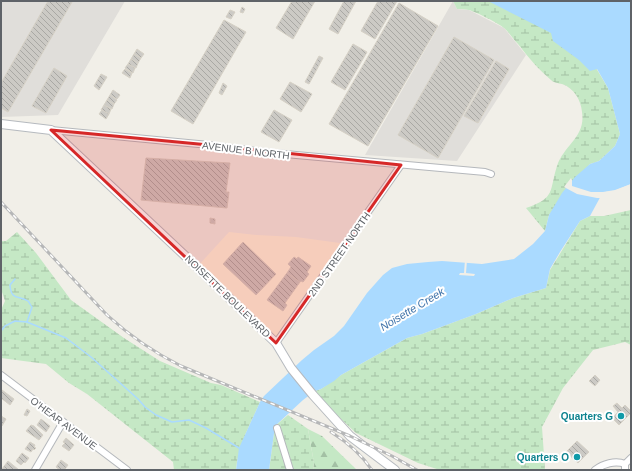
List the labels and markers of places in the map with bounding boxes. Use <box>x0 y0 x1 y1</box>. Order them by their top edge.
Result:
place label: Quarters G <box>561 411 613 422</box>
marker: Quarters G <box>616 411 626 421</box>
place label: Quarters O <box>517 452 569 463</box>
marker: Quarters O <box>572 452 582 462</box>

